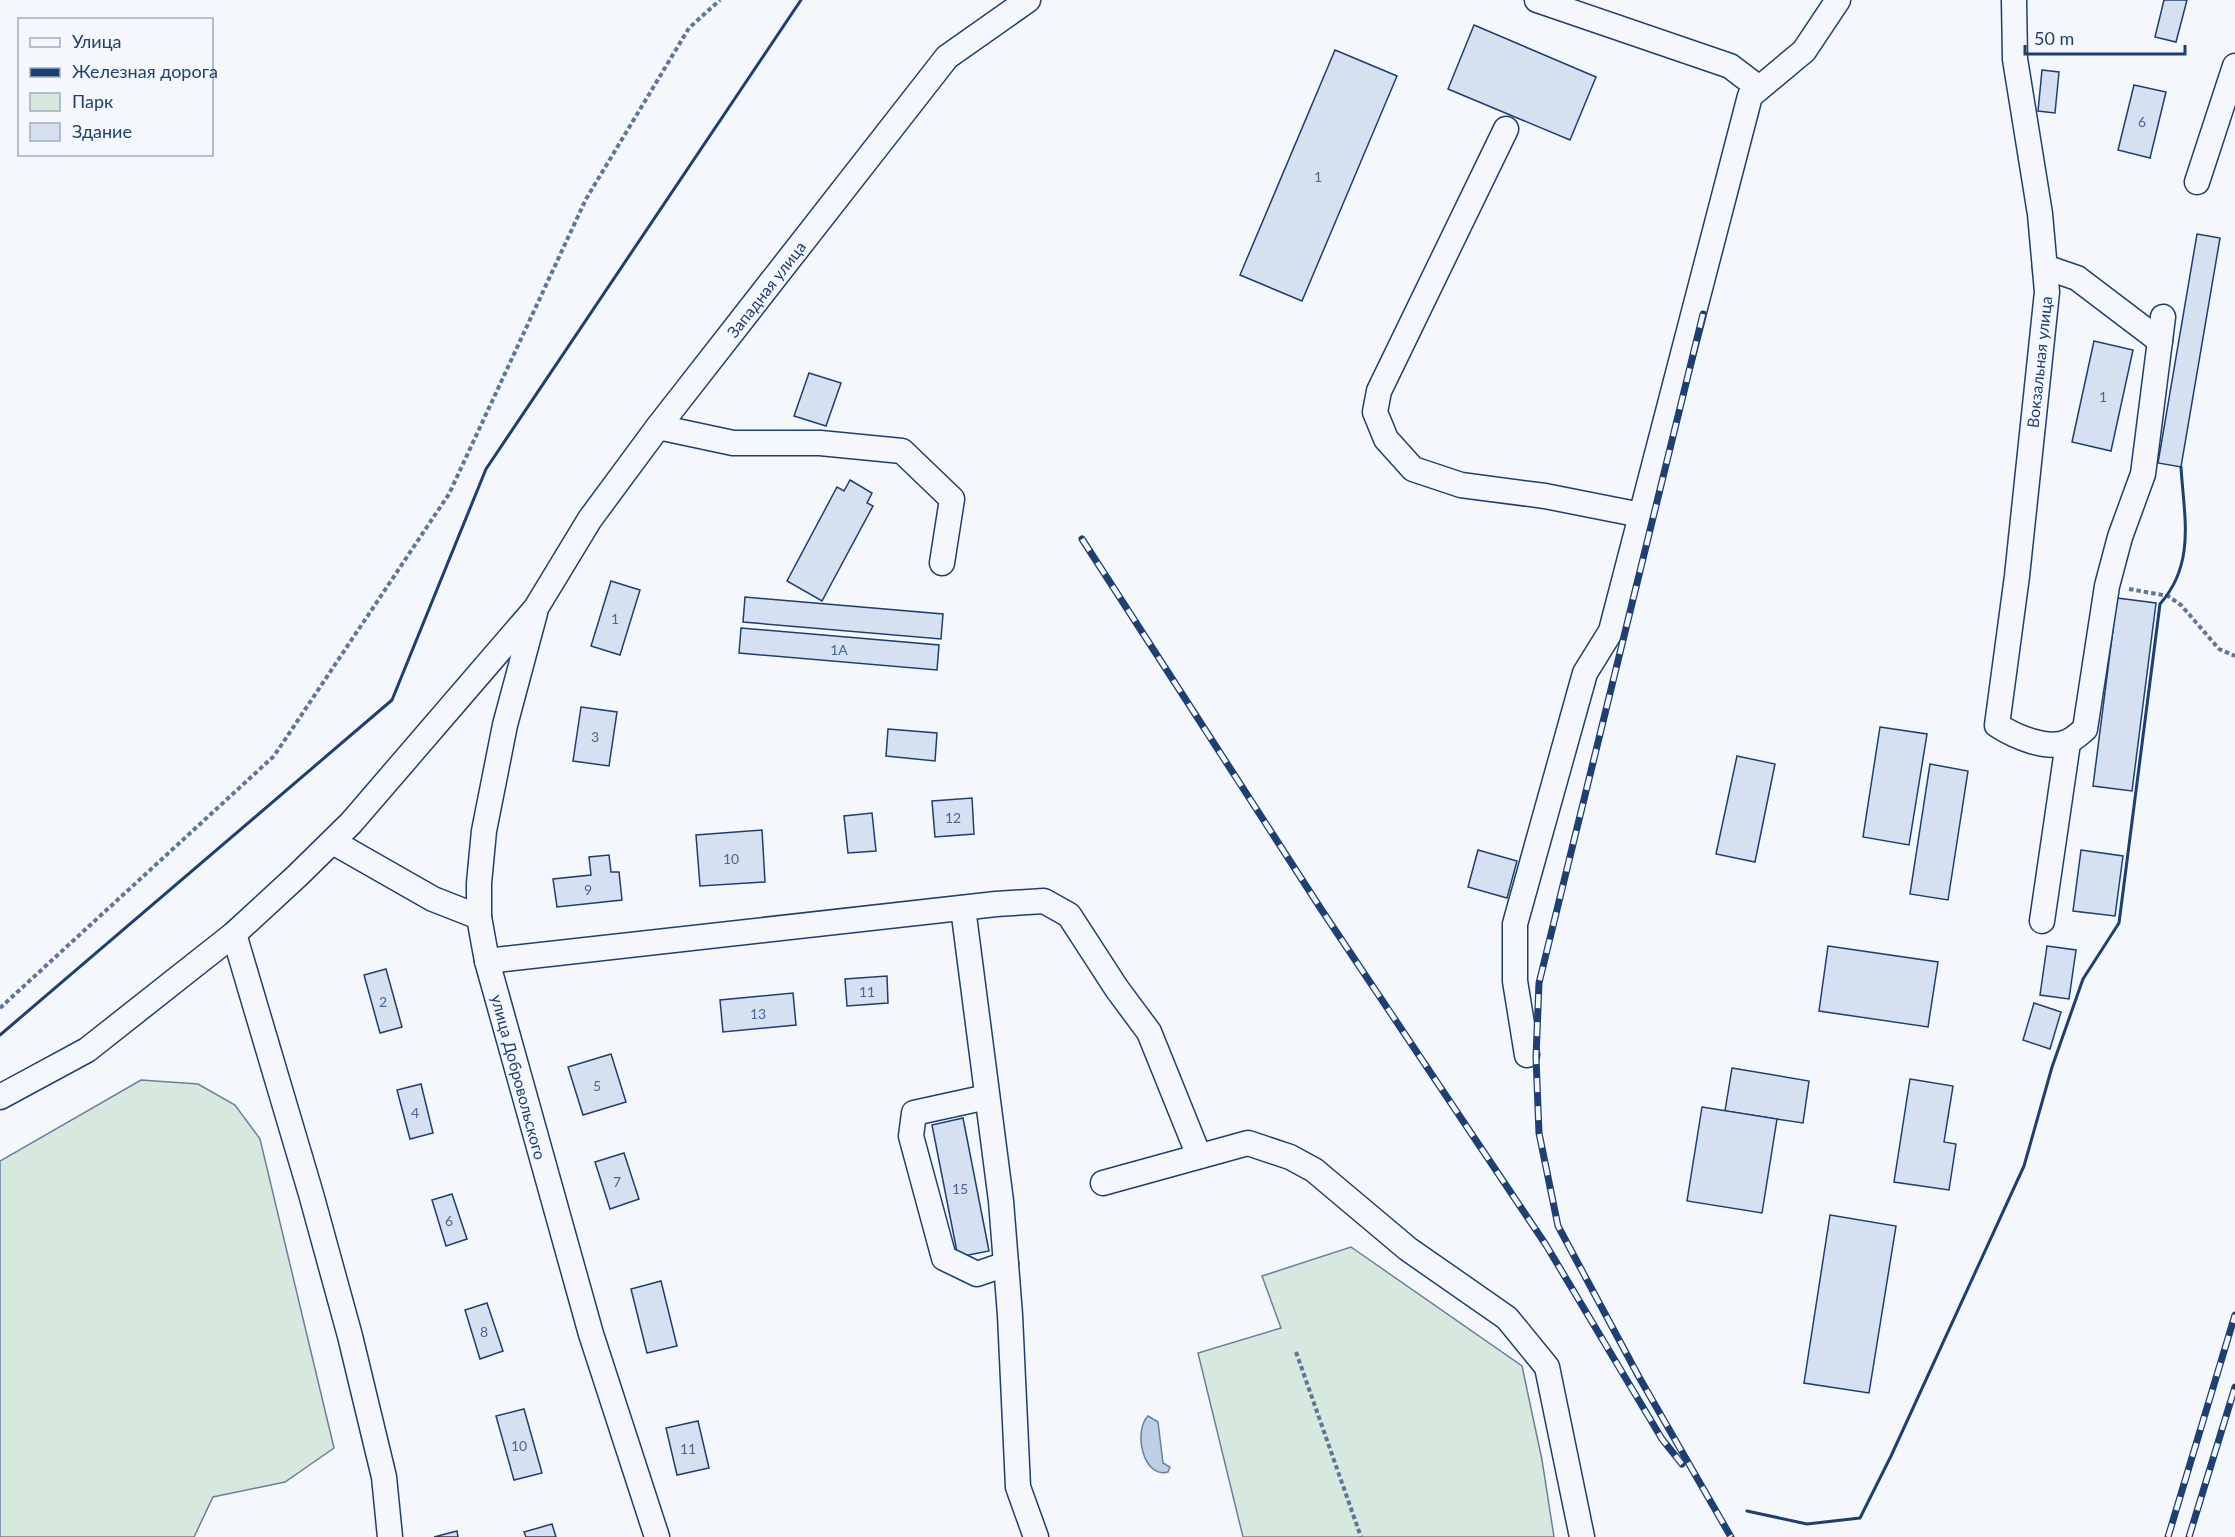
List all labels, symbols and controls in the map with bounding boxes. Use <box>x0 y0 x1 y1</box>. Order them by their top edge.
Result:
legend <box>18 18 213 156</box>
scale bar <box>2025 18 2186 56</box>
text: 50 m <box>2034 27 2074 49</box>
text: Улица <box>72 30 122 52</box>
text: Железная дорога <box>72 60 218 82</box>
text: Парк <box>72 90 114 112</box>
house number: 6 <box>2138 113 2146 130</box>
text: Здание <box>72 120 132 142</box>
house number: 1 <box>1314 168 1322 185</box>
street label: Западная улица <box>723 237 809 341</box>
street label: Вокзальная улица <box>2023 295 2055 429</box>
house number: 1 <box>2099 388 2107 405</box>
house number: 1 <box>611 610 619 627</box>
house number: 1А <box>830 641 848 658</box>
house number: 3 <box>591 728 599 745</box>
house number: 12 <box>945 809 961 826</box>
house number: 10 <box>723 850 739 867</box>
house number: 9 <box>584 881 592 898</box>
house number: 11 <box>859 983 875 1000</box>
street label: улица Добровольского <box>488 992 550 1162</box>
house number: 2 <box>379 993 387 1010</box>
house number: 13 <box>750 1005 766 1022</box>
house number: 5 <box>593 1077 601 1094</box>
house number: 4 <box>411 1104 419 1121</box>
house number: 7 <box>613 1173 621 1190</box>
house number: 15 <box>952 1180 968 1197</box>
house number: 6 <box>445 1212 453 1229</box>
house number: 8 <box>480 1323 488 1340</box>
house number: 10 <box>511 1437 527 1454</box>
house number: 11 <box>680 1440 696 1457</box>

